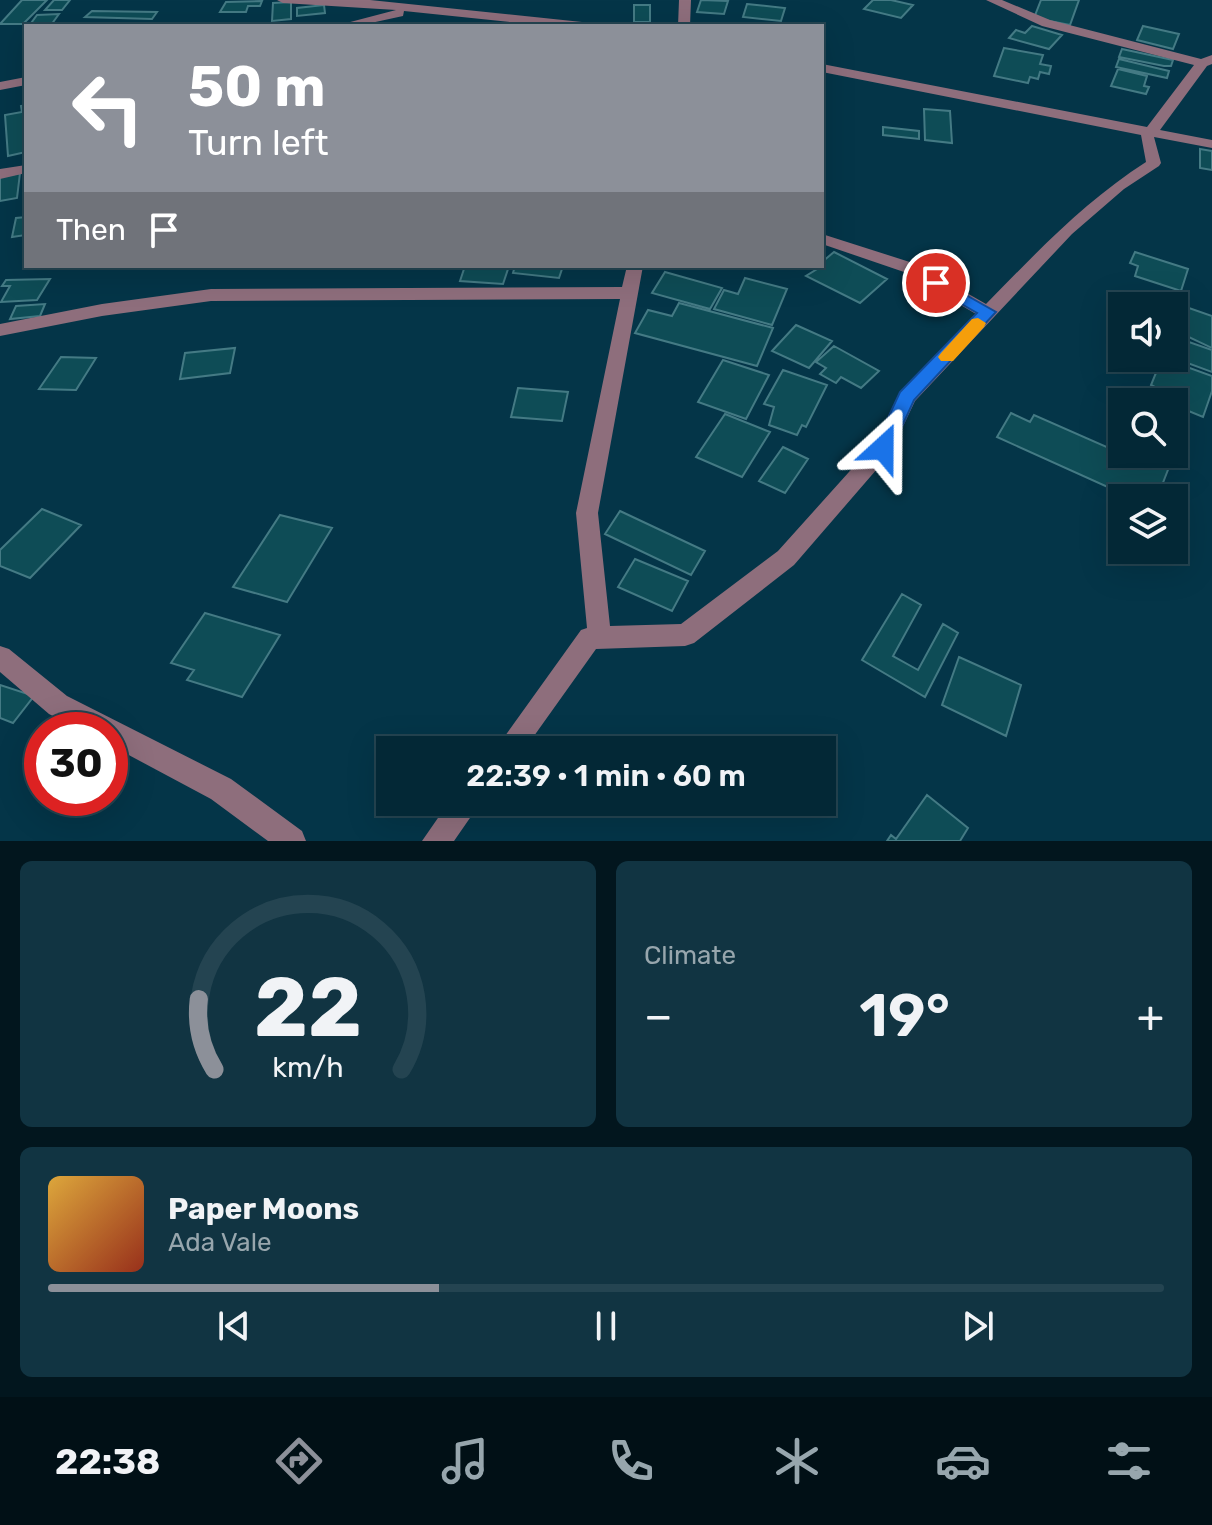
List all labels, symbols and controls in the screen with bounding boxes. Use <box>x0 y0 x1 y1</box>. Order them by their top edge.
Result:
text: 50 m <box>188 54 325 120</box>
icon: left <box>56 56 160 160</box>
text: Turn left <box>188 121 329 164</box>
icon: arrive <box>142 208 186 252</box>
text: Then <box>56 212 126 248</box>
pin <box>902 249 970 317</box>
icon: arrive <box>914 261 958 305</box>
map controls <box>1108 292 1188 564</box>
button: sound <box>1108 292 1188 372</box>
button: search <box>1108 388 1188 468</box>
position arrow <box>841 406 925 490</box>
button: layers <box>1108 484 1188 564</box>
speed limit sign: 30 <box>24 712 128 816</box>
text: 22:39 · 1 min · 60 m <box>466 758 746 794</box>
text: Climate <box>644 940 736 971</box>
text: 22 <box>254 958 362 1057</box>
text: 19° <box>859 980 950 1051</box>
text: − <box>644 990 673 1042</box>
text: + <box>1137 990 1164 1042</box>
text: km/h <box>272 1050 344 1084</box>
text: Paper Moons <box>168 1191 359 1227</box>
text: Ada Vale <box>168 1227 272 1258</box>
icon: previous <box>212 1304 256 1348</box>
icon: pause <box>584 1304 628 1348</box>
icon: next <box>956 1304 1000 1348</box>
icon: directions <box>271 1433 327 1489</box>
icon: music <box>437 1433 493 1489</box>
icon: phone <box>603 1433 659 1489</box>
icon: climate <box>769 1433 825 1489</box>
icon: car <box>935 1433 991 1489</box>
icon: filters <box>1101 1433 1157 1489</box>
text: 22:38 <box>55 1440 160 1483</box>

